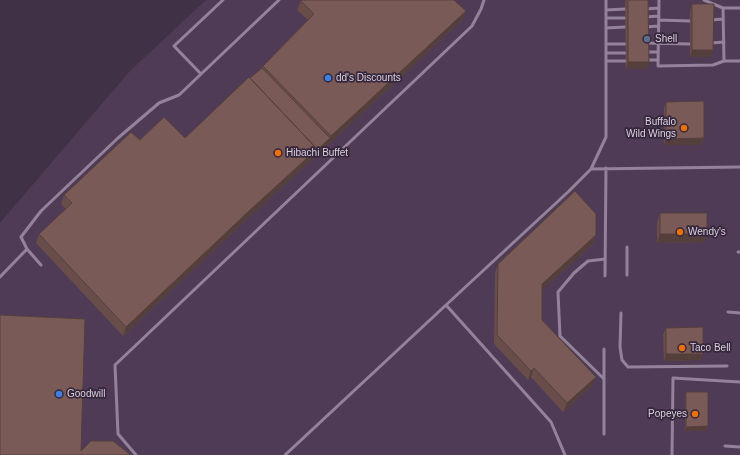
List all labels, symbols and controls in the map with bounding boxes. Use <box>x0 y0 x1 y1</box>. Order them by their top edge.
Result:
place label: Shell <box>655 33 677 45</box>
marker: Shell <box>642 34 652 44</box>
place label: dd's Discounts <box>336 72 401 84</box>
marker: dd's Discounts <box>323 73 333 83</box>
place label: Buffalo Wild Wings <box>626 116 676 140</box>
marker: Buffalo Wild Wings <box>679 123 689 133</box>
place label: Hibachi Buffet <box>286 147 348 159</box>
marker: Hibachi Buffet <box>273 148 283 158</box>
place label: Wendy's <box>688 226 726 238</box>
marker: Wendy's <box>675 227 685 237</box>
place label: Taco Bell <box>690 342 731 354</box>
marker: Taco Bell <box>677 343 687 353</box>
place label: Goodwill <box>67 388 105 400</box>
marker: Goodwill <box>54 389 64 399</box>
place label: Popeyes <box>648 408 687 420</box>
marker: Popeyes <box>690 409 700 419</box>

